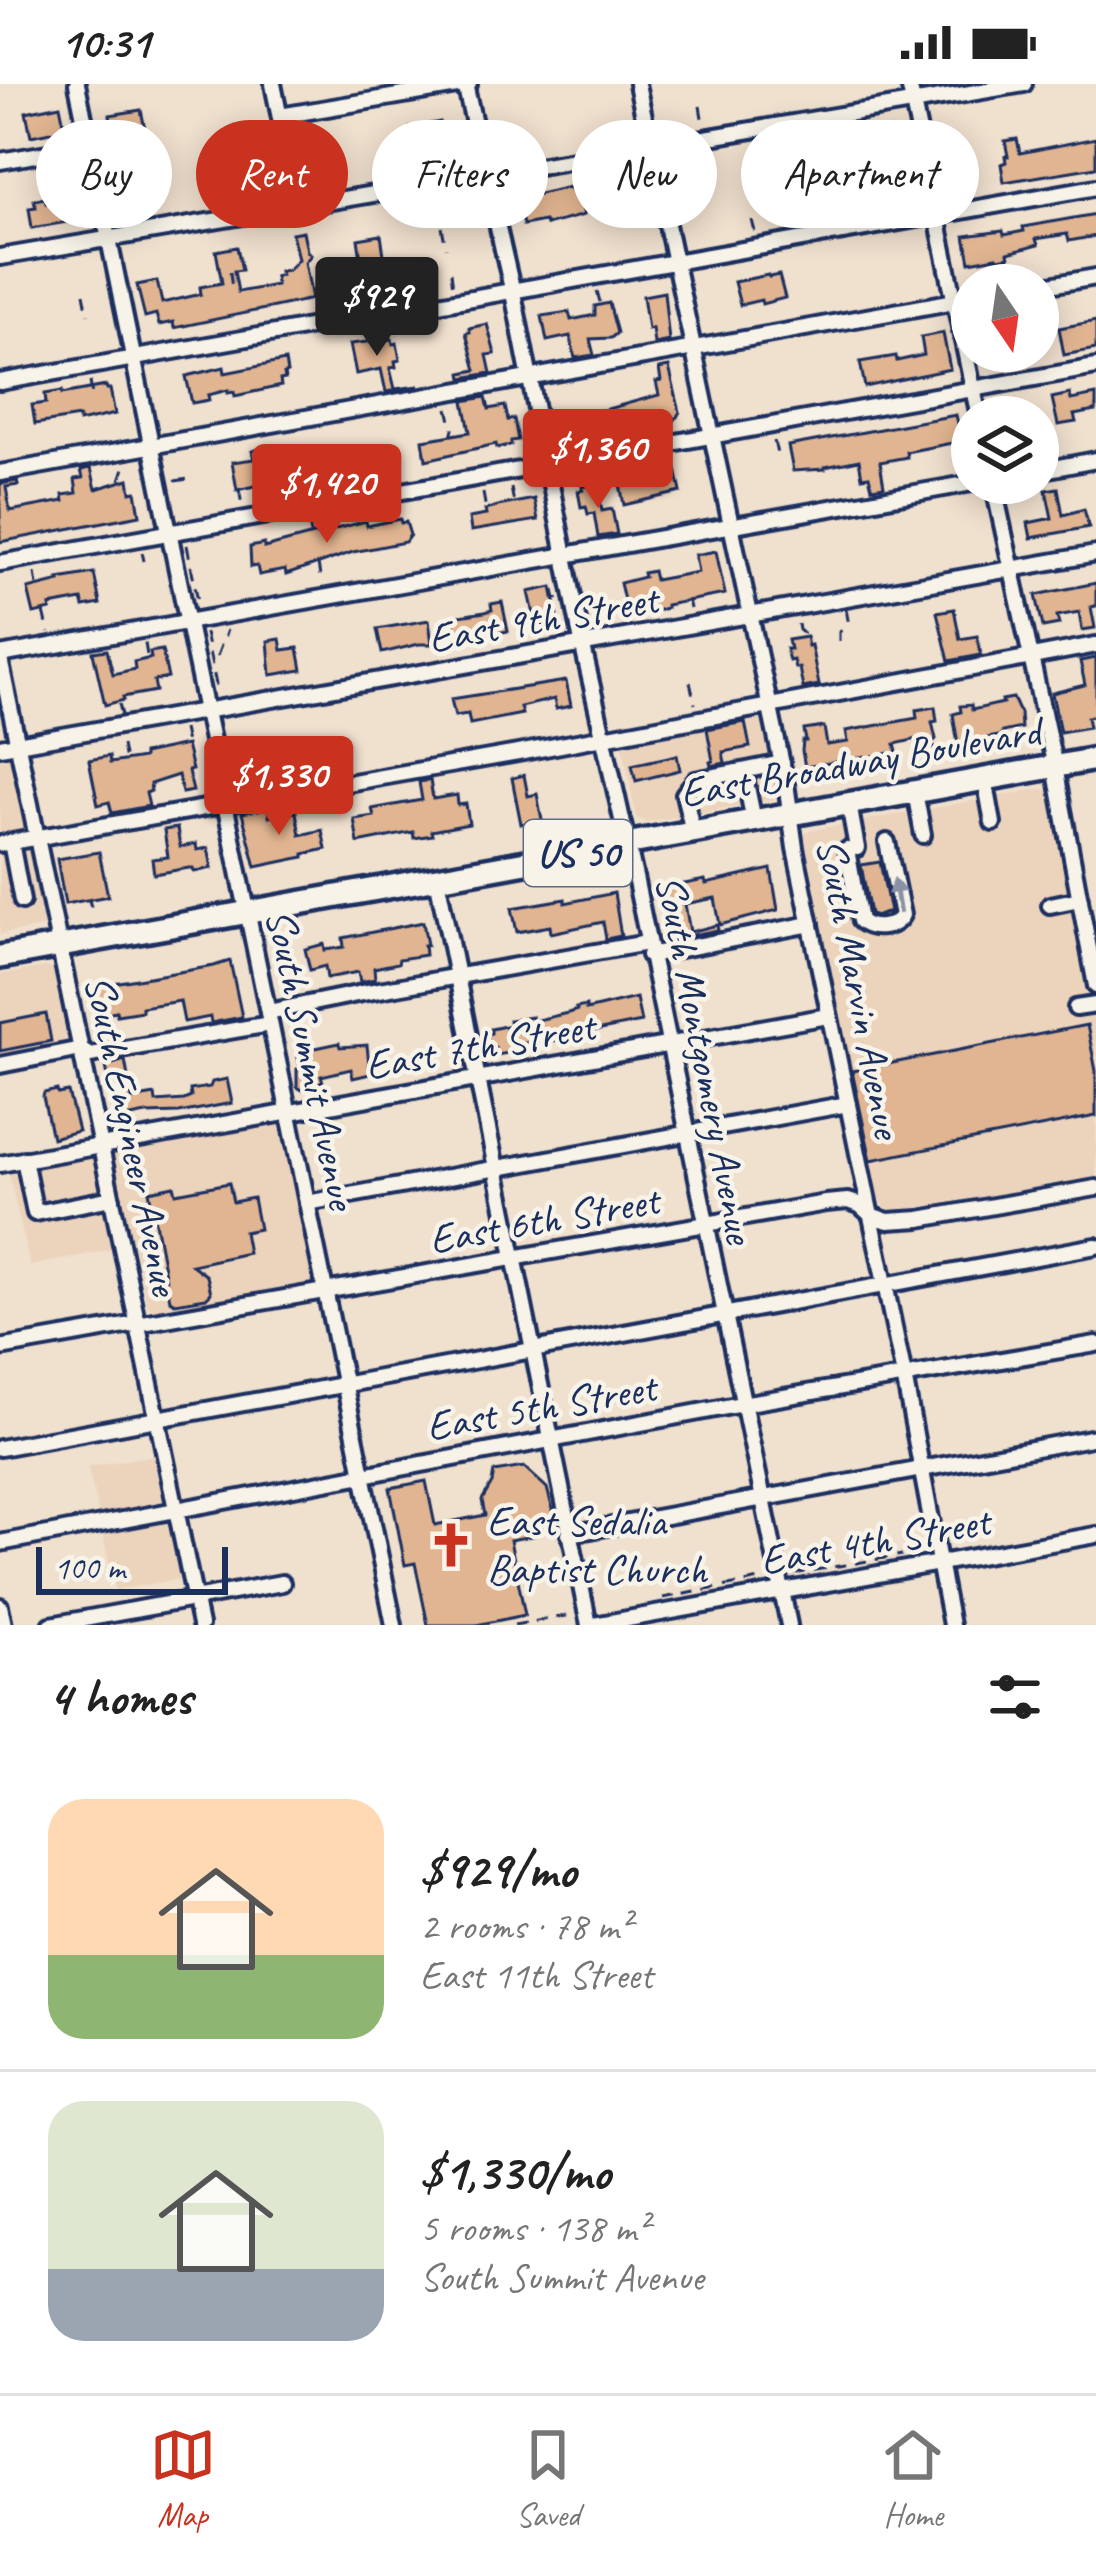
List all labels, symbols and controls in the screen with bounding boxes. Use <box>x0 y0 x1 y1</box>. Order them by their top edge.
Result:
text: 10:31 <box>60 14 150 71</box>
chip: Buy <box>36 120 172 228</box>
chip: Rent <box>196 120 348 228</box>
chip: Filters <box>372 120 548 228</box>
chip: New <box>572 120 717 228</box>
chip: Apartment <box>741 120 979 228</box>
pin: $929 <box>306 257 448 359</box>
north arrow <box>951 264 1059 372</box>
map controls <box>951 264 1059 504</box>
text: $929 <box>342 271 412 320</box>
button: layers <box>951 396 1059 504</box>
pin: $1,360 <box>500 409 696 511</box>
text: $1,360 <box>550 423 646 472</box>
pin: $1,420 <box>229 444 425 546</box>
text: $1,420 <box>279 458 375 507</box>
street label: East 9th Street <box>424 572 666 665</box>
street label: East Broadway Boulevard <box>676 703 1050 820</box>
pin: $1,330 <box>181 736 377 838</box>
text: $1,330 <box>231 750 327 799</box>
road number: US 50 <box>524 820 632 886</box>
street label: South Marvin Avenue <box>804 834 915 1146</box>
street label: South Montgomery Avenue <box>643 870 767 1250</box>
one-way arrow <box>888 877 906 915</box>
street label: South Summit Avenue <box>253 904 369 1217</box>
street label: South Engineer Avenue <box>72 970 192 1302</box>
street label: East 7th Street <box>361 999 603 1092</box>
street label: East 6th Street <box>425 1173 667 1266</box>
street label: East 5th Street <box>422 1360 664 1453</box>
street label: East 4th Street <box>756 1494 998 1587</box>
place label: East Sedalia Baptist Church <box>487 1495 709 1596</box>
church icon: East Sedalia Baptist Church <box>426 1520 476 1570</box>
scale bar <box>36 1541 228 1594</box>
text: 100 m <box>54 1547 125 1589</box>
icon: filters <box>982 1664 1048 1730</box>
text: 4 homes <box>48 1665 192 1729</box>
text: $929/mo <box>420 1838 576 1902</box>
icon: home <box>144 1847 288 1991</box>
text: 2 rooms · 78 m² <box>420 1902 631 1951</box>
text: East 11th Street <box>420 1951 653 2000</box>
text: $1,330/mo <box>420 2140 610 2204</box>
icon: home <box>144 2149 288 2293</box>
text: 5 rooms · 138 m² <box>420 2204 648 2253</box>
text: South Summit Avenue <box>420 2253 703 2302</box>
tab: Map <box>150 2422 216 2536</box>
tab: Saved <box>515 2422 581 2536</box>
tab: Home <box>880 2422 946 2536</box>

